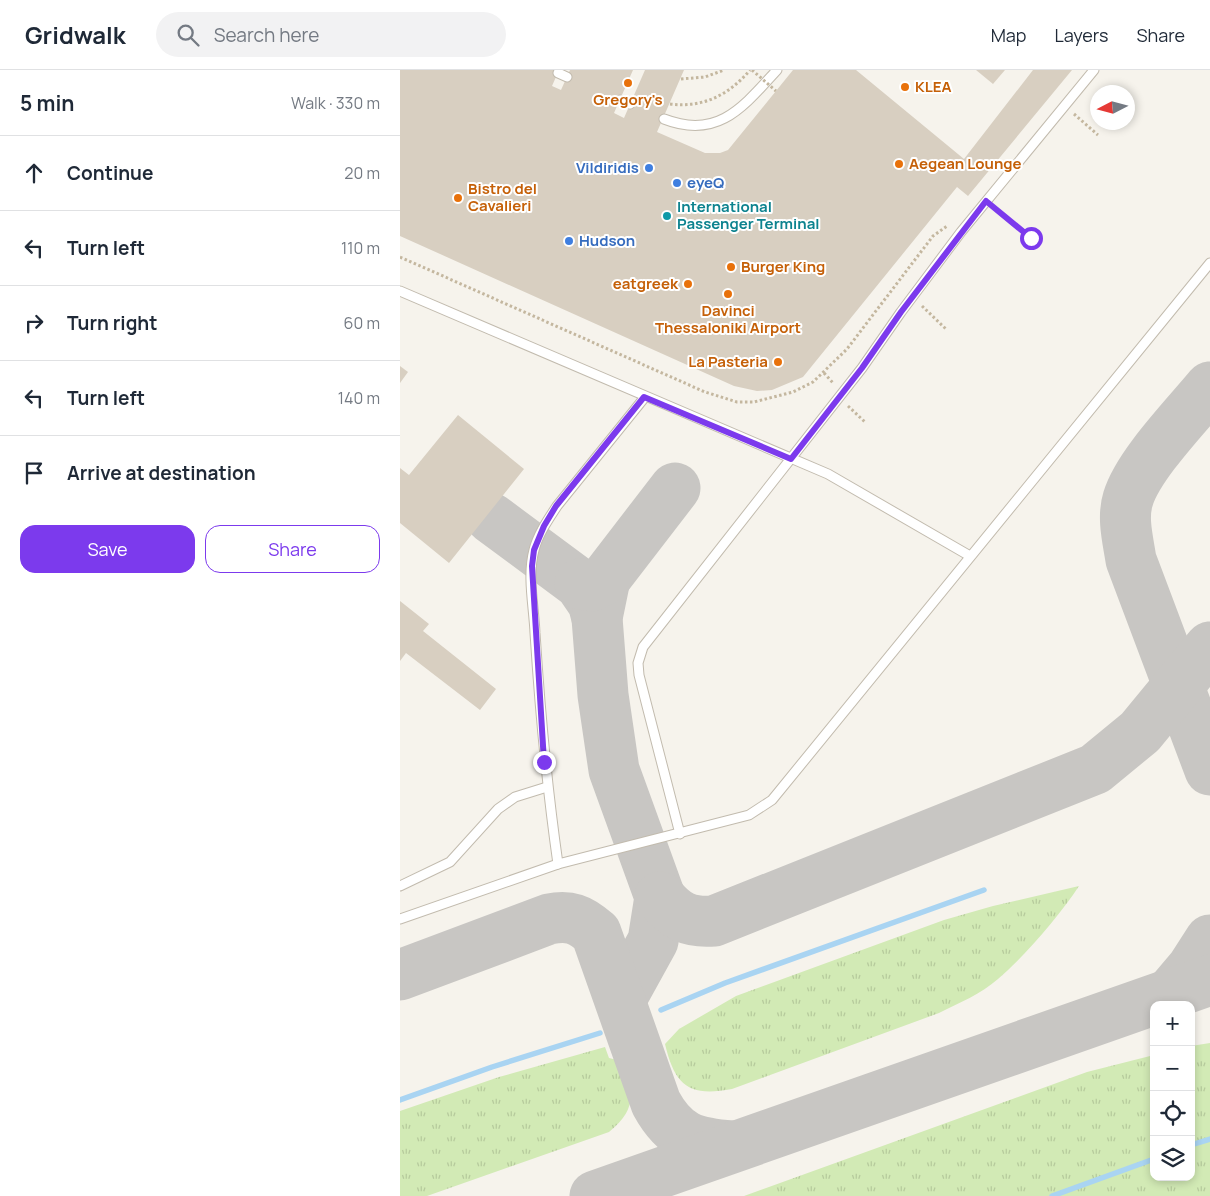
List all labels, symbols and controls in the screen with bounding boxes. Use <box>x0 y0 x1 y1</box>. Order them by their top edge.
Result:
search box <box>156 12 506 57</box>
text: Gridwalk <box>25 18 126 51</box>
icon: search <box>174 21 202 49</box>
text: Search here <box>214 22 319 48</box>
text: Map <box>991 23 1026 47</box>
text: Layers <box>1054 23 1108 47</box>
text: Share <box>1136 23 1185 47</box>
place label: KLEA <box>915 76 952 97</box>
marker: Gregory's <box>622 77 634 89</box>
marker: KLEA <box>899 81 911 93</box>
north arrow <box>1090 85 1135 130</box>
text: 5 min <box>20 89 74 117</box>
place label: Gregory's <box>593 89 663 110</box>
text: Walk · 330 m <box>291 92 380 114</box>
place label: Aegean Lounge <box>909 153 1022 174</box>
place label: Vildiridis <box>576 157 639 178</box>
marker: Aegean Lounge <box>893 158 905 170</box>
icon: ahead <box>20 159 48 187</box>
text: Continue <box>67 160 153 186</box>
text: 20 m <box>344 162 380 184</box>
marker: Vildiridis <box>643 162 655 174</box>
place label: eyeQ <box>687 172 724 193</box>
marker: eyeQ <box>671 177 683 189</box>
place label: Bistro del Cavalieri <box>468 178 537 216</box>
marker: Bistro del Cavalieri <box>452 192 464 204</box>
place label: International Passenger Terminal <box>677 196 820 234</box>
marker: International Passenger Terminal <box>661 210 673 222</box>
route start <box>1020 227 1043 250</box>
place label: Hudson <box>579 230 635 251</box>
icon: left <box>20 234 48 262</box>
text: Turn left <box>67 235 145 261</box>
marker: Hudson <box>563 235 575 247</box>
text: 110 m <box>341 237 380 259</box>
place label: Burger King <box>741 256 825 277</box>
marker: Burger King <box>725 261 737 273</box>
place label: eatgreek <box>613 273 679 294</box>
marker: eatgreek <box>682 278 694 290</box>
marker: Davinci Thessaloniki Airport <box>722 288 734 300</box>
place label: Davinci Thessaloniki Airport <box>655 300 801 338</box>
icon: right <box>20 309 48 337</box>
text: Turn right <box>67 310 157 336</box>
text: 60 m <box>344 312 380 334</box>
place label: La Pasteria <box>688 351 768 372</box>
marker: La Pasteria <box>772 356 784 368</box>
icon: left <box>20 384 48 412</box>
text: Turn left <box>67 385 145 411</box>
text: 140 m <box>338 387 380 409</box>
icon: arrive <box>20 459 48 487</box>
text: Arrive at destination <box>67 460 256 486</box>
button: Save <box>20 525 195 573</box>
button: Share <box>205 525 380 573</box>
route end <box>533 751 556 774</box>
map controls <box>1150 1001 1195 1181</box>
button: + <box>1150 1001 1195 1046</box>
button: − <box>1150 1046 1195 1091</box>
button: locate <box>1150 1091 1195 1136</box>
button: layers <box>1150 1136 1195 1181</box>

